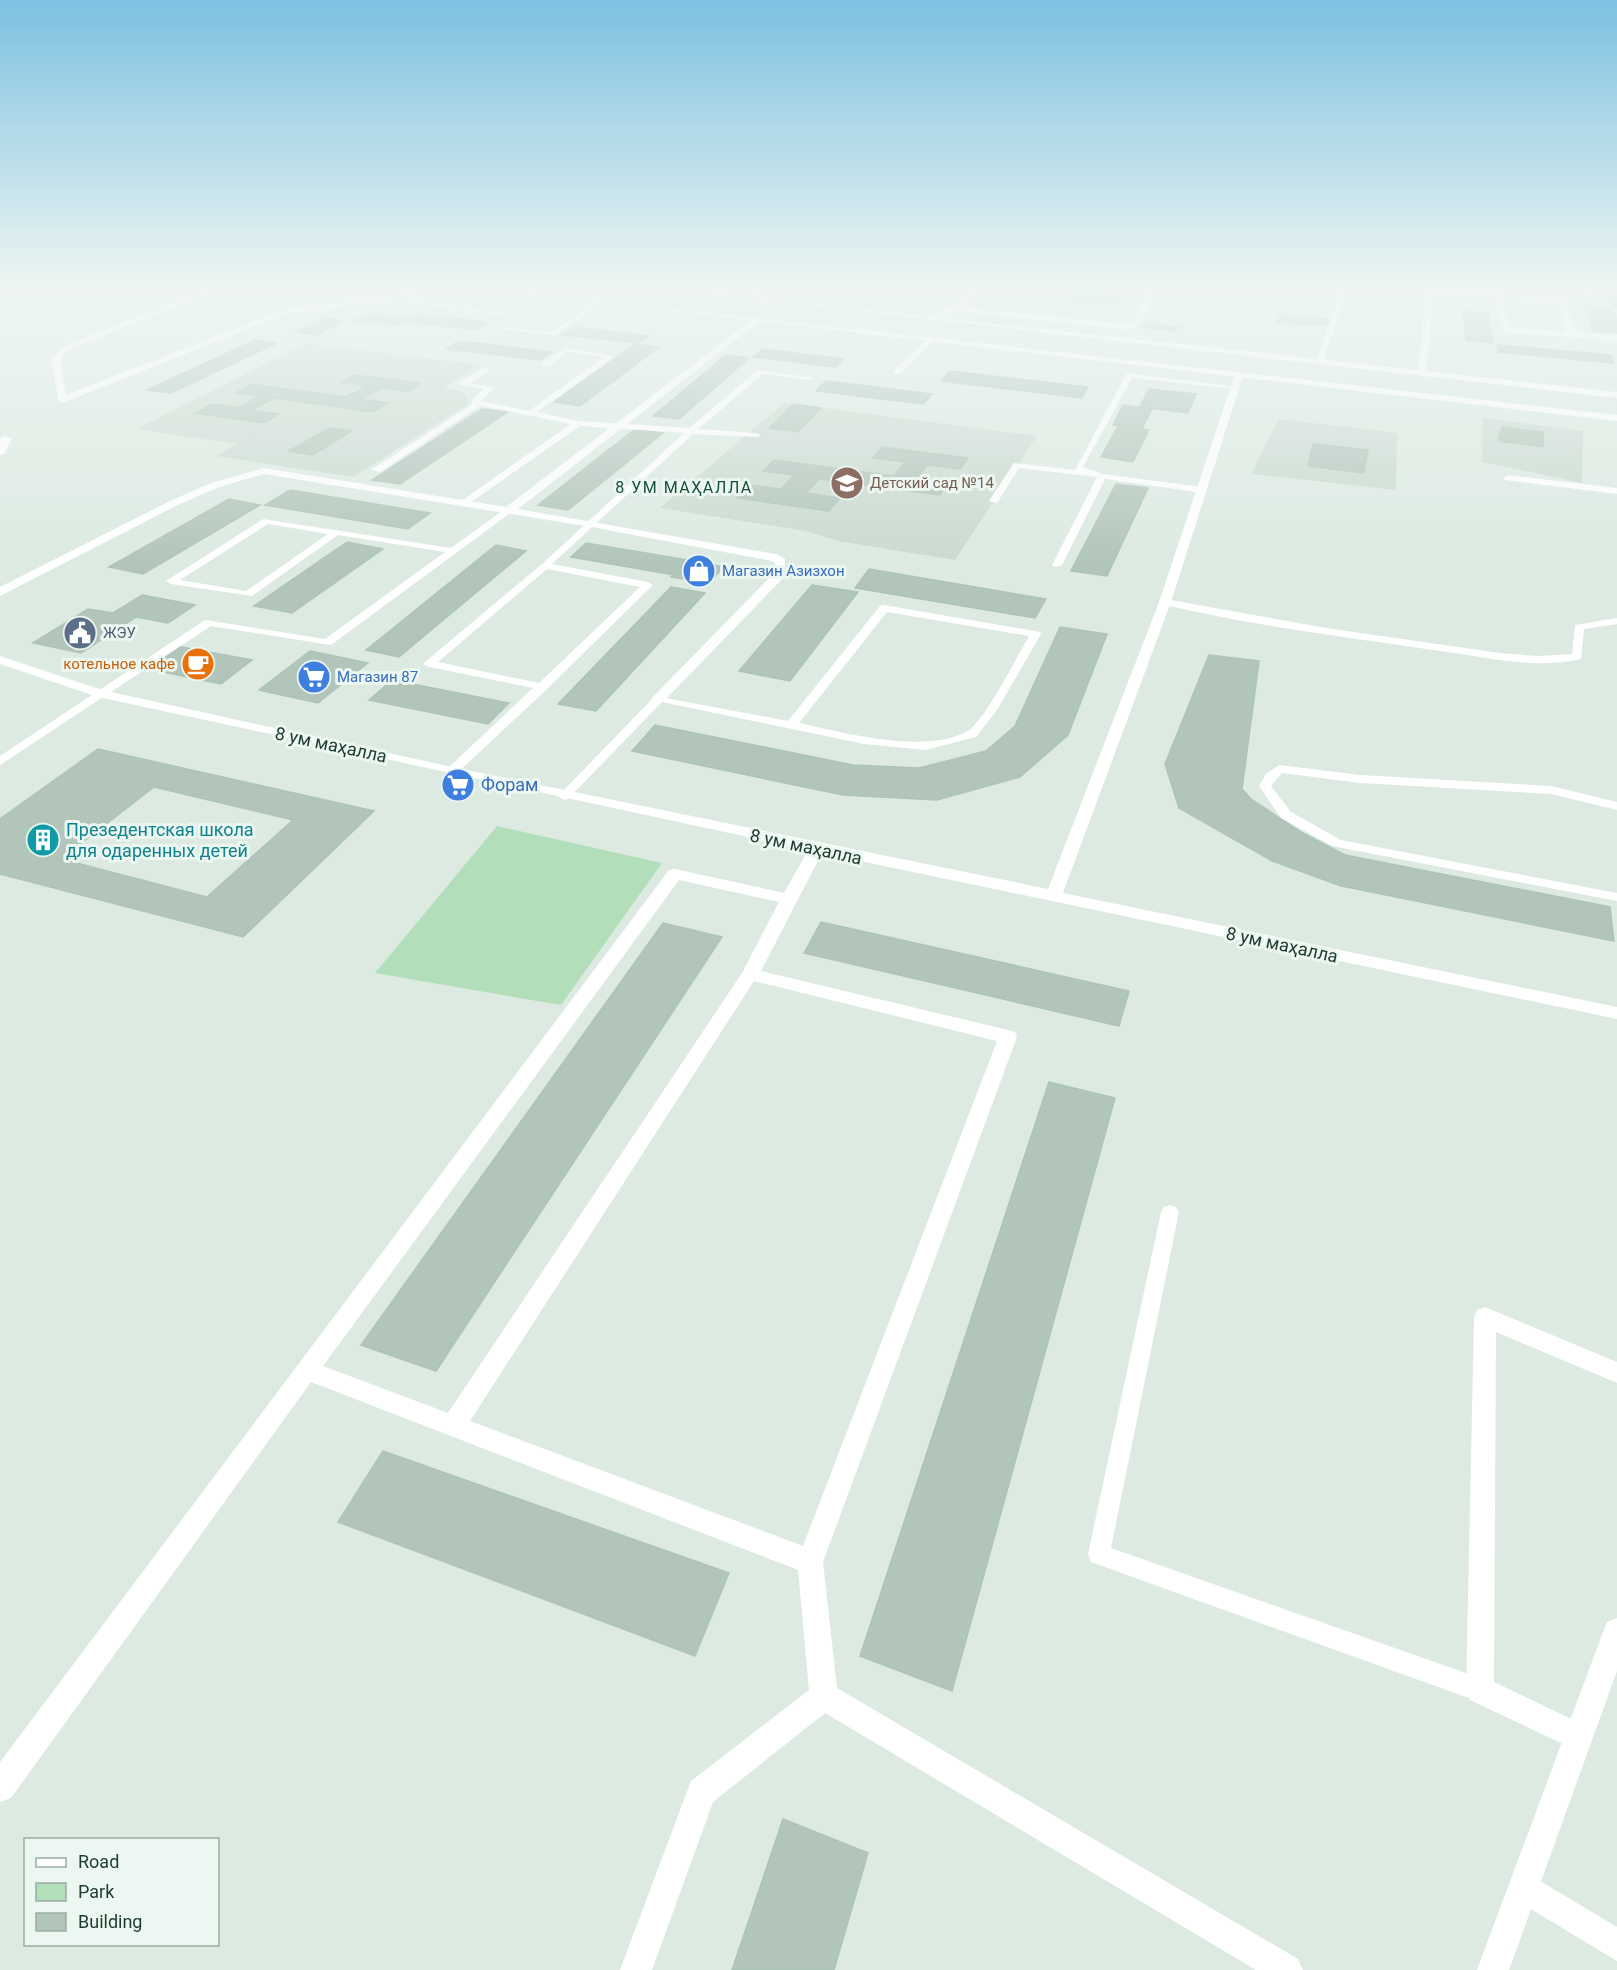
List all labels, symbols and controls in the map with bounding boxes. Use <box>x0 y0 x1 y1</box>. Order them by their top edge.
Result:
school or university icon: Детский сад №14 <box>829 465 865 501</box>
place label: Детский сад №14 <box>870 474 994 492</box>
district label: 8 УМ МАҲАЛЛА <box>615 478 753 497</box>
shop icon: Магазин Азизхон <box>681 553 717 589</box>
place label: Магазин Азизхон <box>722 562 845 580</box>
public building icon: ЖЭУ <box>62 615 98 651</box>
place label: ЖЭУ <box>103 624 136 642</box>
cafe icon: котельное кафе <box>180 646 216 682</box>
place label: котельное кафе <box>63 655 175 673</box>
supermarket icon: Магазин 87 <box>296 659 332 695</box>
place label: Магазин 87 <box>337 668 418 686</box>
street label: 8 ум маҳалла <box>273 722 389 767</box>
supermarket icon: Форам <box>440 767 476 803</box>
place label: Форам <box>481 774 538 795</box>
place label: Презедентская школа для одаренных детей <box>66 819 254 861</box>
building icon: Презедентская школа для одаренных детей <box>25 822 61 858</box>
street label: 8 ум маҳалла <box>748 824 864 869</box>
street label: 8 ум маҳалла <box>1224 922 1340 967</box>
legend <box>24 1838 219 1946</box>
text: Road <box>78 1851 119 1872</box>
text: Park <box>78 1881 115 1902</box>
text: Building <box>78 1911 142 1932</box>

